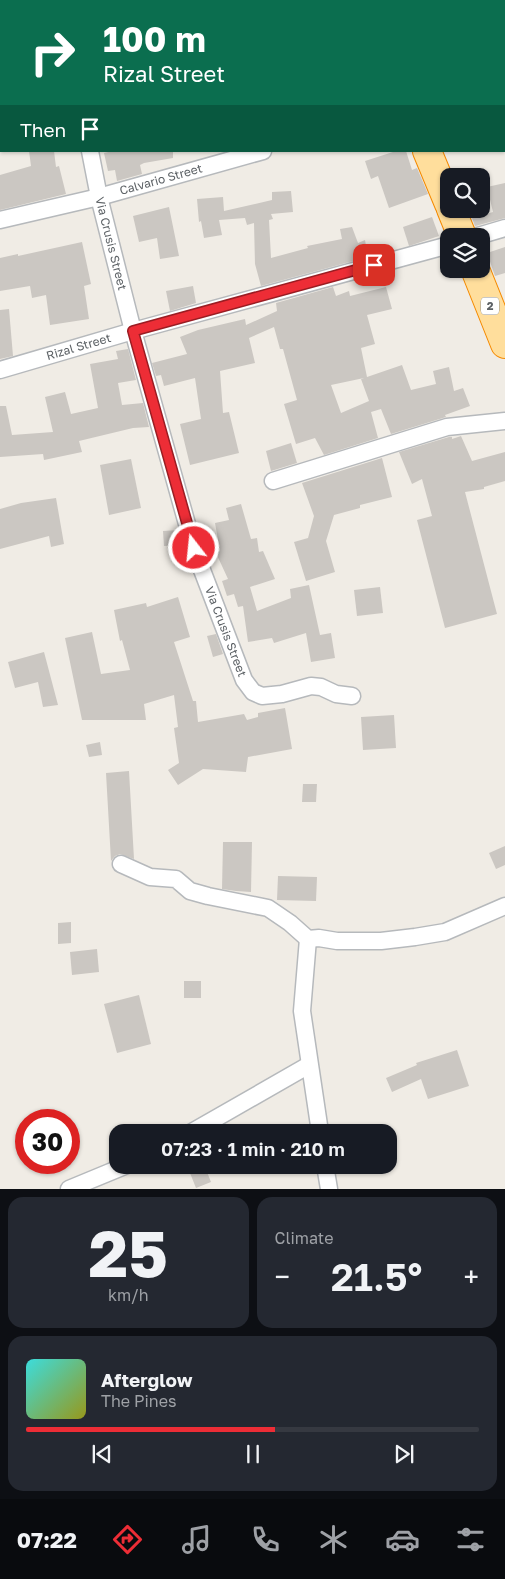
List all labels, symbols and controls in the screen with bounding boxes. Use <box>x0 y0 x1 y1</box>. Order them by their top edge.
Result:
text: 100 m <box>103 18 206 60</box>
icon: right <box>20 20 85 85</box>
text: Rizal Street <box>103 60 225 87</box>
icon: arrive <box>76 115 104 143</box>
text: Then <box>20 118 66 141</box>
street label: Calvario Street <box>118 160 204 198</box>
map controls <box>440 168 490 278</box>
button: search <box>440 168 490 218</box>
street label: Via Crusis Street <box>92 195 130 292</box>
button: layers <box>440 228 490 278</box>
pin <box>353 244 395 286</box>
icon: arrive <box>360 251 388 279</box>
road number: 2 <box>481 298 499 314</box>
street label: Rizal Street <box>44 330 113 363</box>
position arrow <box>167 521 219 573</box>
street label: Via Crusis Street <box>202 584 250 679</box>
speed limit sign: 30 <box>15 1109 80 1174</box>
text: 07:23 · 1 min · 210 m <box>161 1137 345 1160</box>
text: 25 <box>89 1213 168 1291</box>
text: Climate <box>275 1228 334 1248</box>
text: 21.5° <box>331 1254 422 1299</box>
text: − <box>275 1260 290 1293</box>
text: + <box>464 1260 479 1293</box>
text: km/h <box>108 1285 149 1305</box>
text: Afterglow <box>101 1368 192 1391</box>
text: The Pines <box>101 1391 176 1411</box>
icon: previous <box>88 1440 116 1468</box>
icon: pause <box>239 1440 267 1468</box>
icon: next <box>390 1440 418 1468</box>
icon: directions <box>110 1522 145 1557</box>
icon: music <box>179 1522 214 1557</box>
icon: phone <box>248 1522 283 1557</box>
icon: climate <box>316 1522 351 1557</box>
icon: car <box>385 1522 420 1557</box>
icon: filters <box>453 1522 488 1557</box>
text: 07:22 <box>17 1526 77 1553</box>

